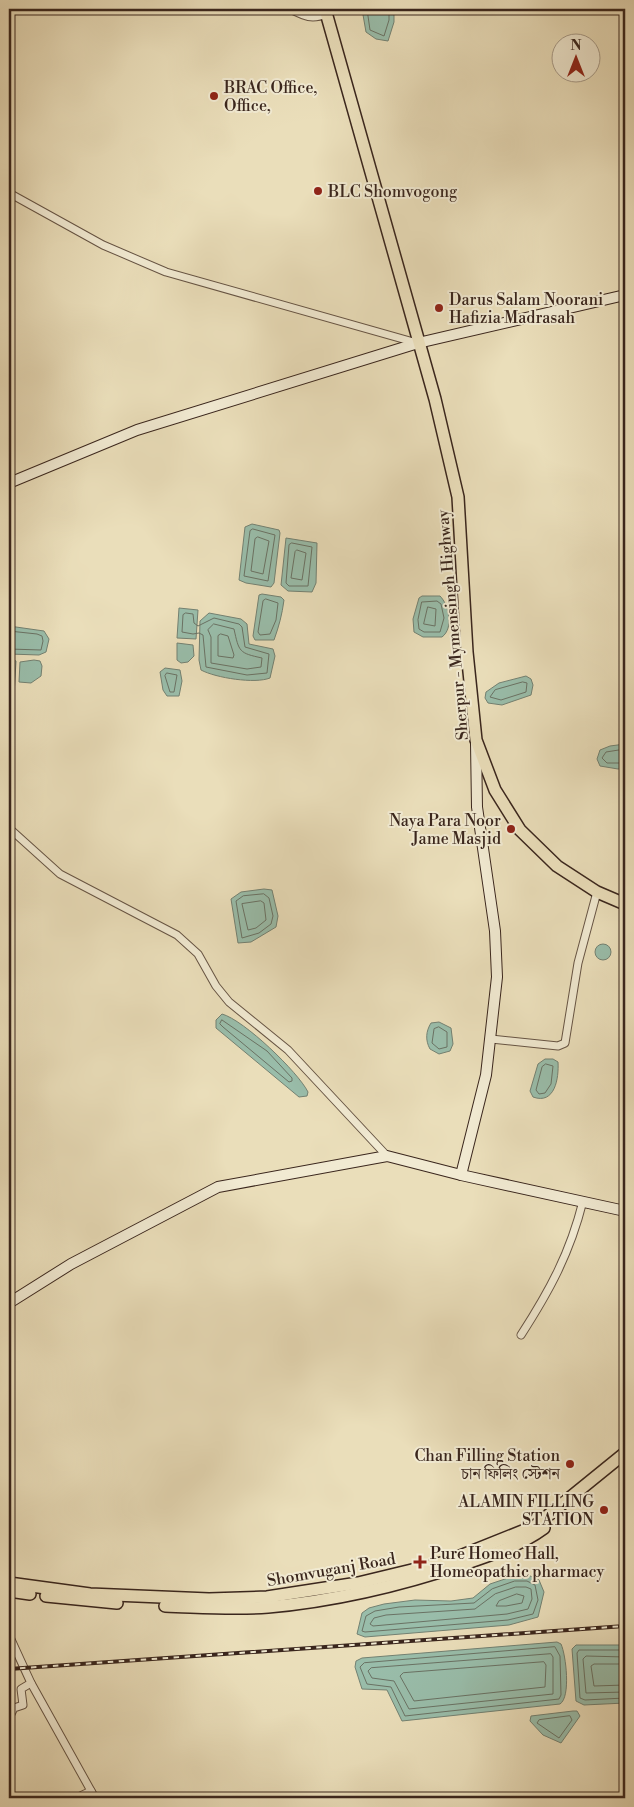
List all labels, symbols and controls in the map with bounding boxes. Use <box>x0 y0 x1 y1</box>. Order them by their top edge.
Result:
north arrow <box>552 32 602 82</box>
text: N <box>570 37 582 55</box>
place label: BRAC Office, Office, <box>223 78 318 116</box>
marker: BRAC Office, Office, <box>208 90 220 102</box>
place label: BLC Shomvogong <box>327 182 458 202</box>
marker: BLC Shomvogong <box>312 185 324 197</box>
place label: Darus Salam Noorani Hafizia Madrasah <box>449 290 603 328</box>
marker: Darus Salam Noorani Hafizia Madrasah <box>433 302 445 314</box>
street label: Sherpur - Mymensingh Highway <box>433 508 473 741</box>
place label: Naya Para Noor Jame Masjid <box>389 811 501 849</box>
marker: Naya Para Noor Jame Masjid <box>505 823 517 835</box>
place label: Chan Filling Station চান ফিলিং স্টেশন <box>414 1446 561 1484</box>
marker: Chan Filling Station চান ফিলিং স্টেশন <box>564 1458 576 1470</box>
place label: ALAMIN FILLING STATION <box>457 1492 594 1530</box>
marker: ALAMIN FILLING STATION <box>598 1504 610 1516</box>
place label: Pure Homeo Hall, Homeopathic pharmacy <box>430 1544 605 1582</box>
street label: Shomvuganj Road <box>265 1549 397 1591</box>
marker: Pure Homeo Hall, Homeopathic pharmacy <box>414 1556 426 1568</box>

